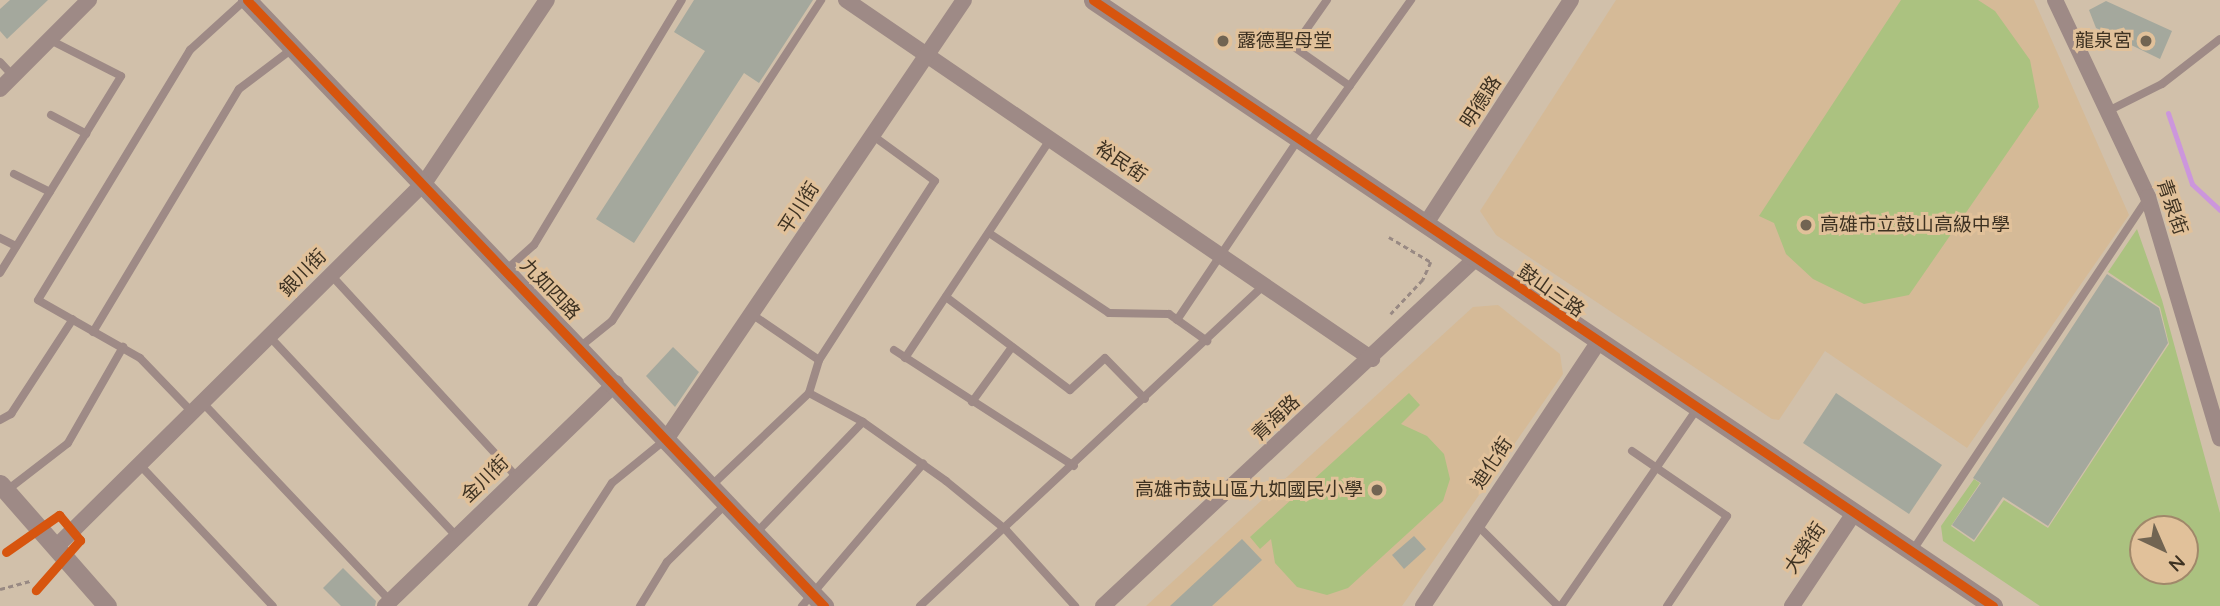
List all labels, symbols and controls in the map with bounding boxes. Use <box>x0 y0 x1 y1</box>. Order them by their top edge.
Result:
place label: 露德聖母堂 <box>1237 30 1332 52</box>
place label: 龍泉宮 <box>2075 30 2132 52</box>
marker: 露德聖母堂 <box>1215 33 1231 49</box>
marker: 龍泉宮 <box>2138 33 2154 49</box>
street label: 明德路 <box>1456 72 1506 132</box>
street label: 裕民街 <box>1091 137 1151 187</box>
street label: 青泉街 <box>2152 176 2192 238</box>
street label: 平川街 <box>774 178 824 238</box>
place label: 高雄市立鼓山高級中學 <box>1820 214 2010 236</box>
marker: 高雄市立鼓山高級中學 <box>1798 217 1814 233</box>
street label: 銀川街 <box>275 245 331 301</box>
street label: 九如四路 <box>515 254 585 324</box>
street label: 鼓山三路 <box>1513 260 1589 322</box>
street label: 青海路 <box>1247 390 1305 446</box>
street label: 迪化街 <box>1467 433 1517 493</box>
street label: 金川街 <box>457 451 513 507</box>
place label: 高雄市鼓山區九如國民小學 <box>1135 479 1363 501</box>
marker: 高雄市鼓山區九如國民小學 <box>1369 482 1385 498</box>
north arrow <box>2129 515 2199 585</box>
street label: 大榮街 <box>1780 518 1830 578</box>
text: N <box>2164 550 2191 577</box>

